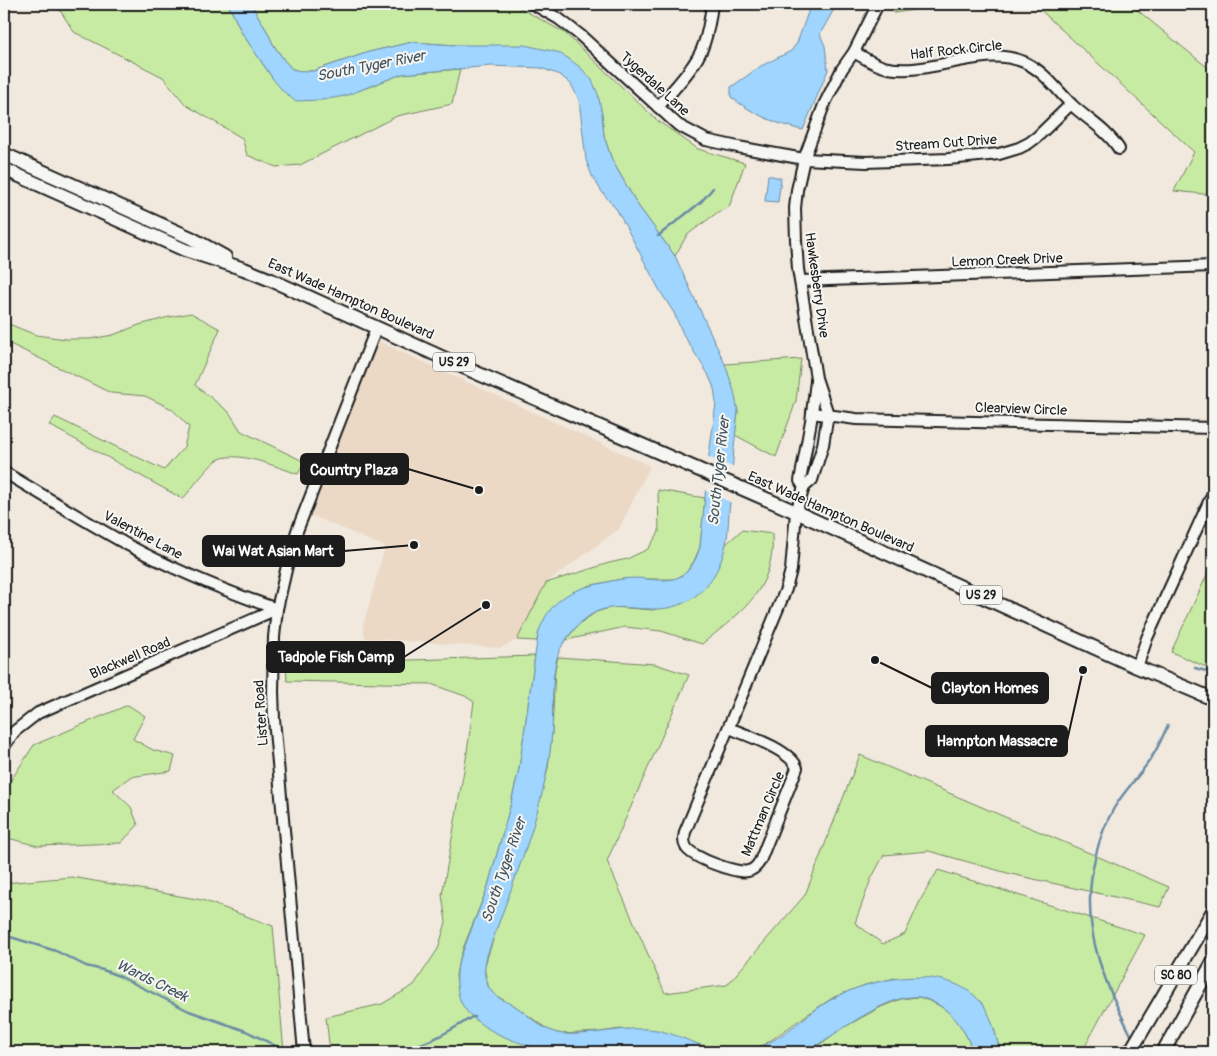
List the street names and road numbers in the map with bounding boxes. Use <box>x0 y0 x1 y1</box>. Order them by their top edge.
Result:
street label: Half Rock Circle <box>909 37 1003 63</box>
street label: Tygerdale Lane <box>617 48 693 120</box>
street label: Stream Cut Drive <box>895 131 997 155</box>
street label: Hawkesberry Drive <box>801 231 833 339</box>
street label: Lemon Creek Drive <box>951 250 1063 270</box>
street label: East Wade Hampton Boulevard <box>265 255 437 343</box>
road number: US 29 <box>433 352 475 372</box>
street label: Clearview Circle <box>975 399 1067 419</box>
street label: East Wade Hampton Boulevard <box>745 468 917 556</box>
street label: Valentine Lane <box>100 507 186 563</box>
road number: US 29 <box>960 586 1002 604</box>
street label: Blackwell Road <box>87 633 173 683</box>
street label: Lister Road <box>250 679 272 747</box>
street label: Mattman Circle <box>738 769 789 859</box>
road number: SC 80 <box>1155 966 1197 984</box>

